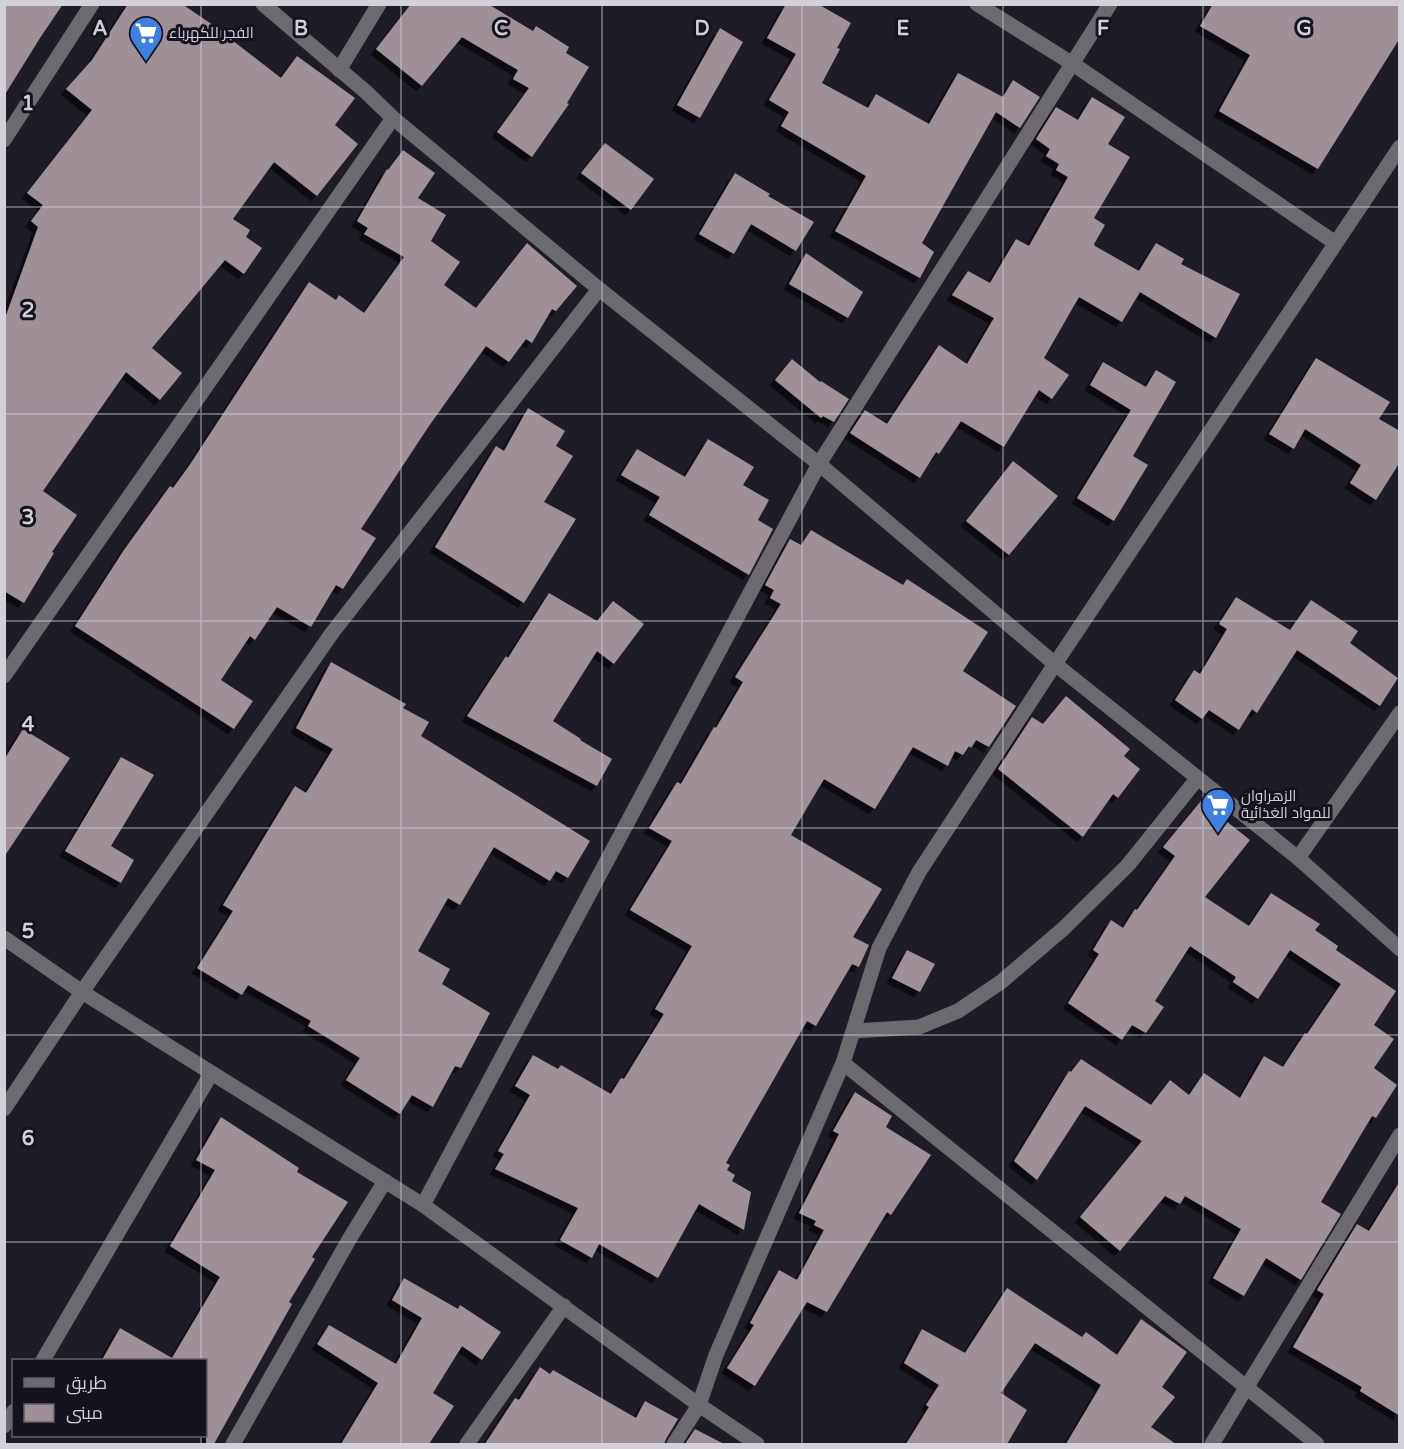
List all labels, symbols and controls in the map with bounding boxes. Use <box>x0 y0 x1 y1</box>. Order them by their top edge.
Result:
supermarket icon: الفجر للكهرباء <box>128 15 164 62</box>
text: A <box>93 17 108 41</box>
text: B <box>294 17 308 41</box>
text: C <box>494 17 508 41</box>
text: D <box>694 17 710 41</box>
text: E <box>897 17 910 41</box>
text: F <box>1097 17 1109 41</box>
text: G <box>1296 17 1312 41</box>
place label: الفجر للكهرباء <box>169 24 254 43</box>
text: 1 <box>22 92 34 116</box>
text: 2 <box>22 299 34 323</box>
text: 3 <box>22 506 34 530</box>
text: 4 <box>22 713 35 737</box>
supermarket icon: الزهراوان للمواد الغذائية <box>1200 787 1236 834</box>
place label: الزهراوان للمواد الغذائية <box>1241 787 1331 822</box>
text: 5 <box>22 920 34 944</box>
text: 6 <box>22 1127 34 1151</box>
legend <box>12 1359 207 1437</box>
text: طريق <box>66 1372 107 1395</box>
text: مبنى <box>66 1402 103 1424</box>

